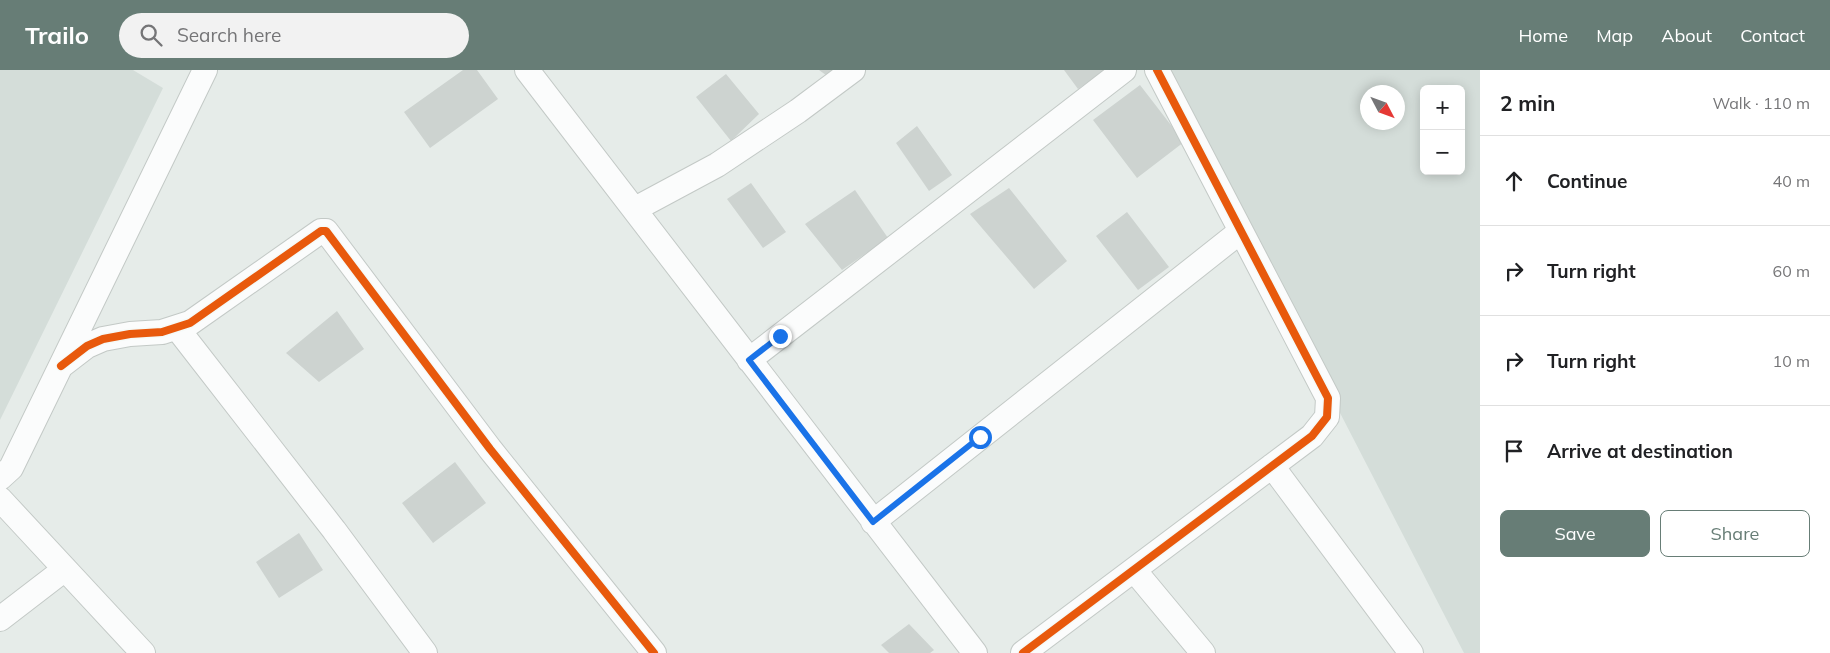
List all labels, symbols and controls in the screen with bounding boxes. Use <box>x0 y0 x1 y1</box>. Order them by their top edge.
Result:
search box <box>119 13 469 58</box>
text: Trailo <box>25 20 89 50</box>
icon: search <box>137 21 165 49</box>
text: Search here <box>177 23 281 47</box>
text: Home <box>1518 24 1568 47</box>
text: Map <box>1596 24 1633 47</box>
text: About <box>1661 24 1712 47</box>
text: Contact <box>1740 24 1805 47</box>
north arrow <box>1360 85 1405 130</box>
map controls <box>1420 85 1465 175</box>
button: + <box>1420 85 1465 130</box>
text: 2 min <box>1500 90 1555 116</box>
text: Walk · 110 m <box>1712 93 1810 113</box>
button: − <box>1420 130 1465 175</box>
icon: ahead <box>1500 167 1528 195</box>
text: Continue <box>1547 169 1627 193</box>
text: 40 m <box>1773 171 1810 191</box>
icon: right <box>1500 257 1528 285</box>
text: Turn right <box>1547 259 1636 283</box>
text: 60 m <box>1773 261 1810 281</box>
route end <box>769 325 792 348</box>
icon: right <box>1500 347 1528 375</box>
text: Turn right <box>1547 349 1636 373</box>
text: 10 m <box>1773 351 1810 371</box>
route start <box>969 426 992 449</box>
icon: arrive <box>1500 437 1528 465</box>
text: Arrive at destination <box>1547 439 1733 463</box>
button: Save <box>1500 510 1650 557</box>
button: Share <box>1660 510 1810 557</box>

